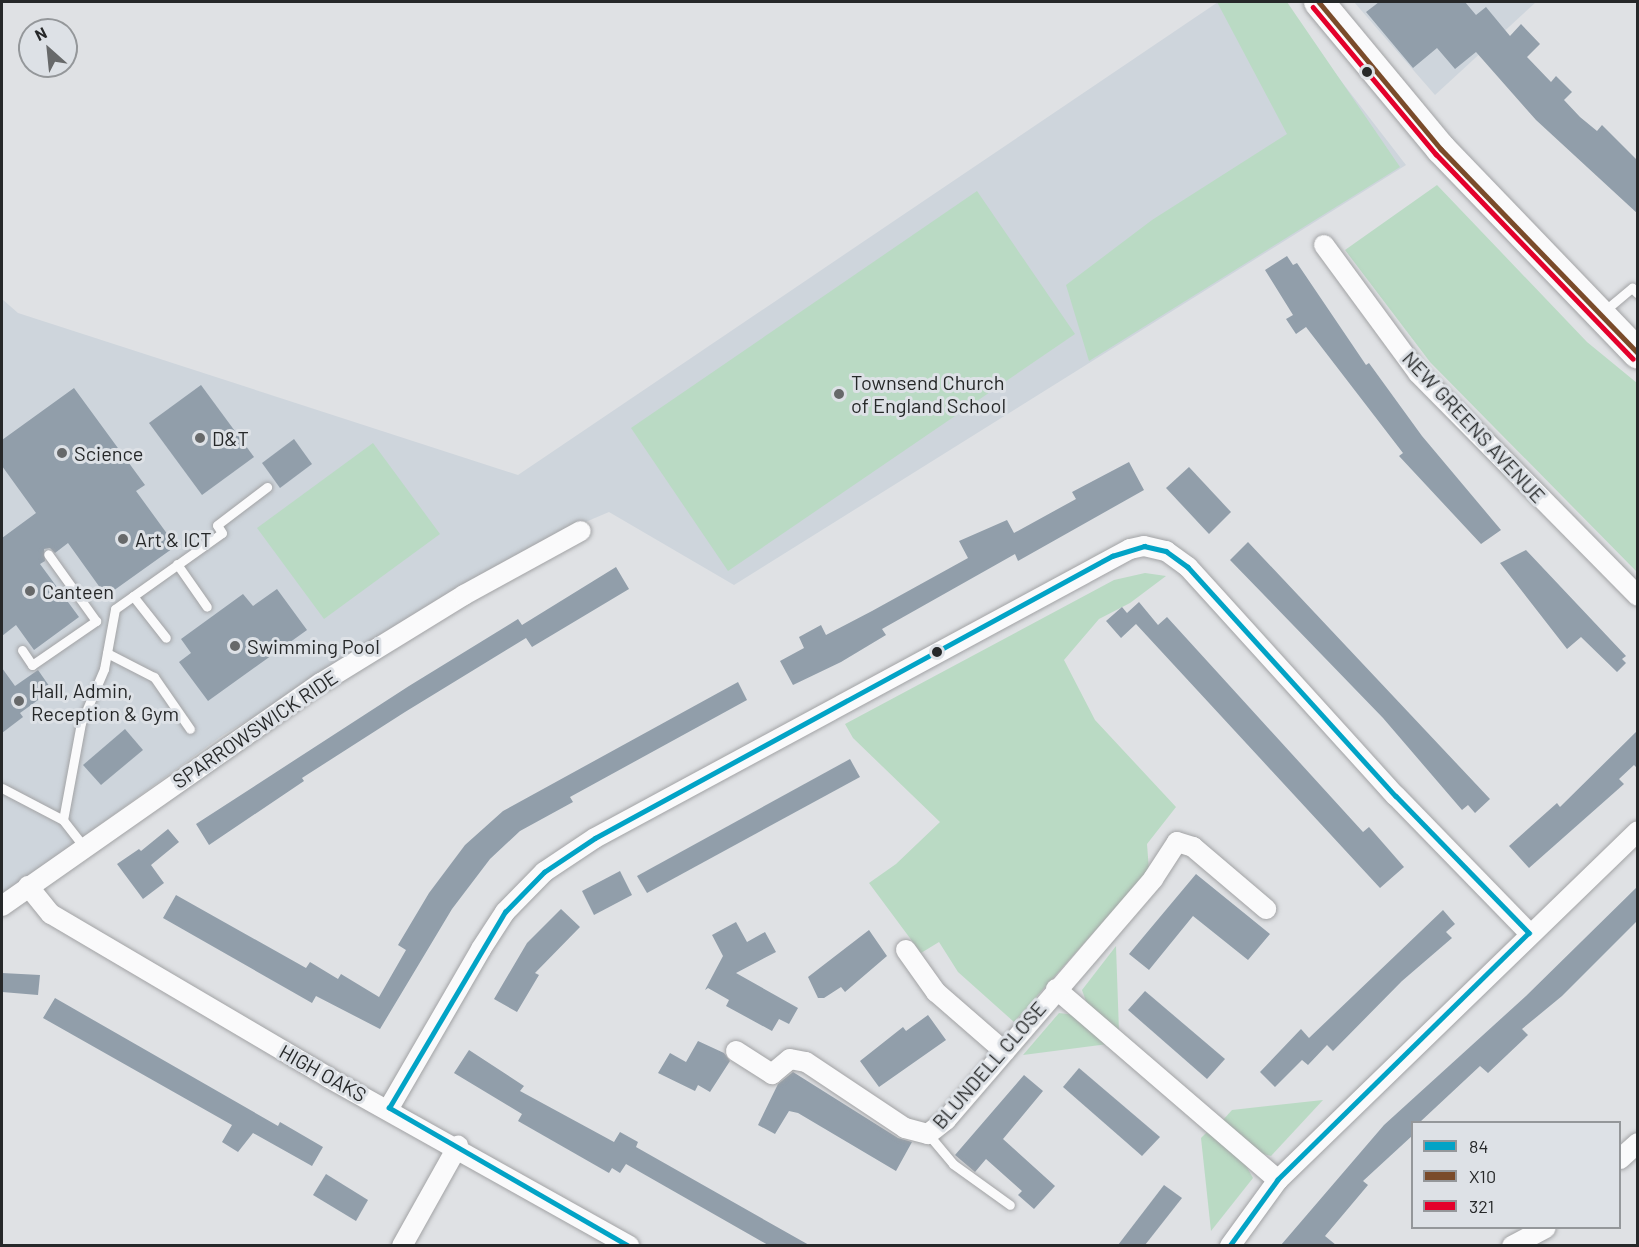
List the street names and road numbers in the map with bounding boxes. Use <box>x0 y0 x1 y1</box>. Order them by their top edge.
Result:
street label: NEW GREENS AVENUE <box>1398 346 1550 508</box>
street label: SPARROWSWICK RIDE <box>168 665 342 793</box>
street label: BLUNDELL CLOSE <box>927 996 1051 1134</box>
street label: HIGH OAKS <box>275 1039 371 1107</box>

